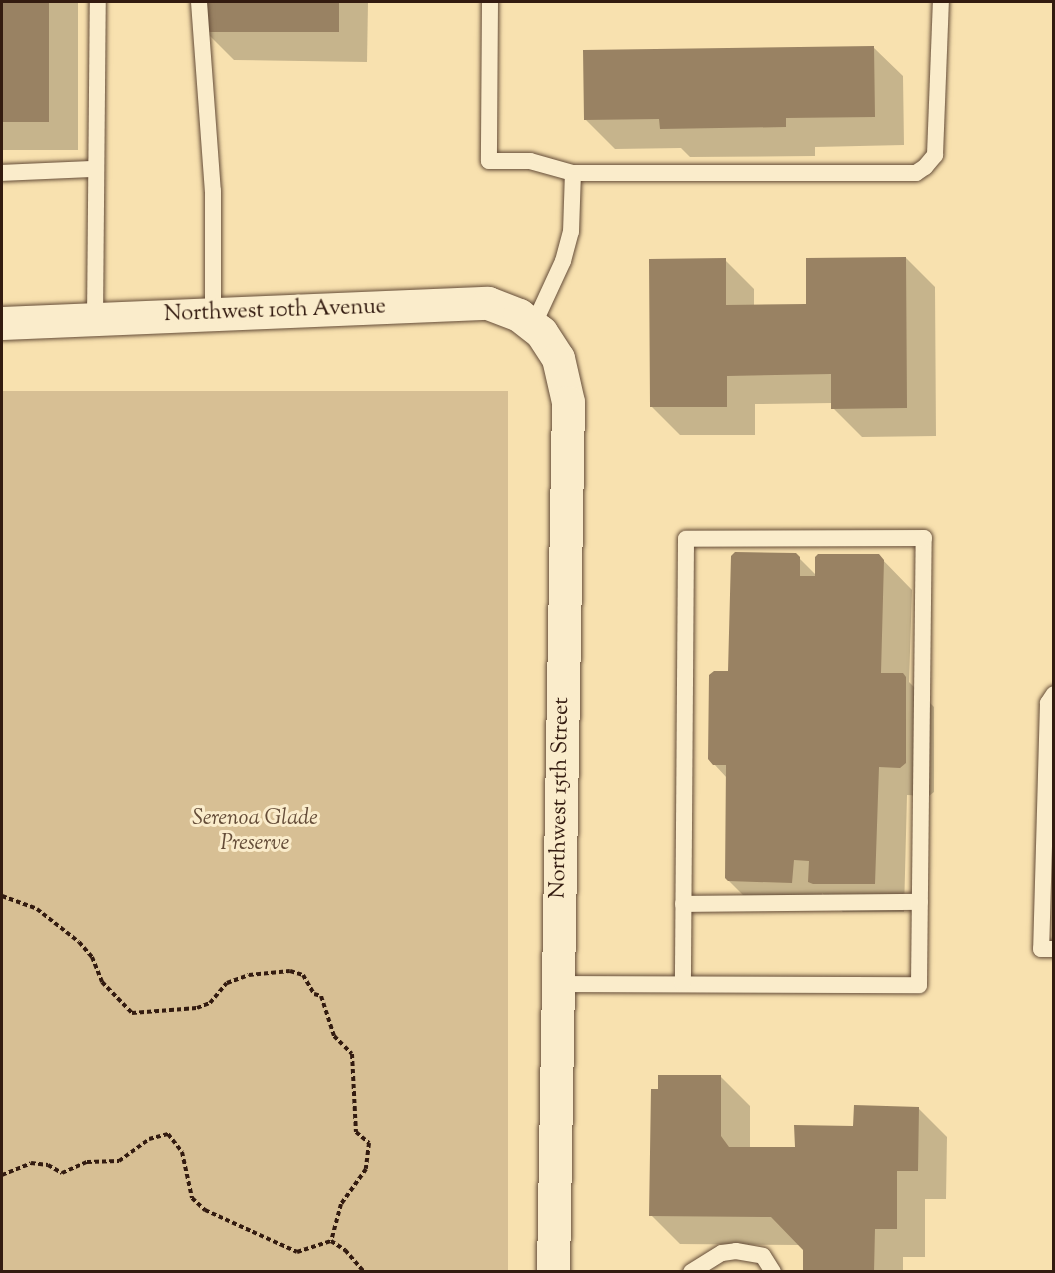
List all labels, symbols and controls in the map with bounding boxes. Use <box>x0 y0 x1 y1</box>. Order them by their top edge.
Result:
street label: Northwest 10th Avenue <box>164 295 386 329</box>
street label: Northwest 15th Street <box>546 697 576 899</box>
park label: Serenoa Glade Preserve <box>192 806 318 858</box>

